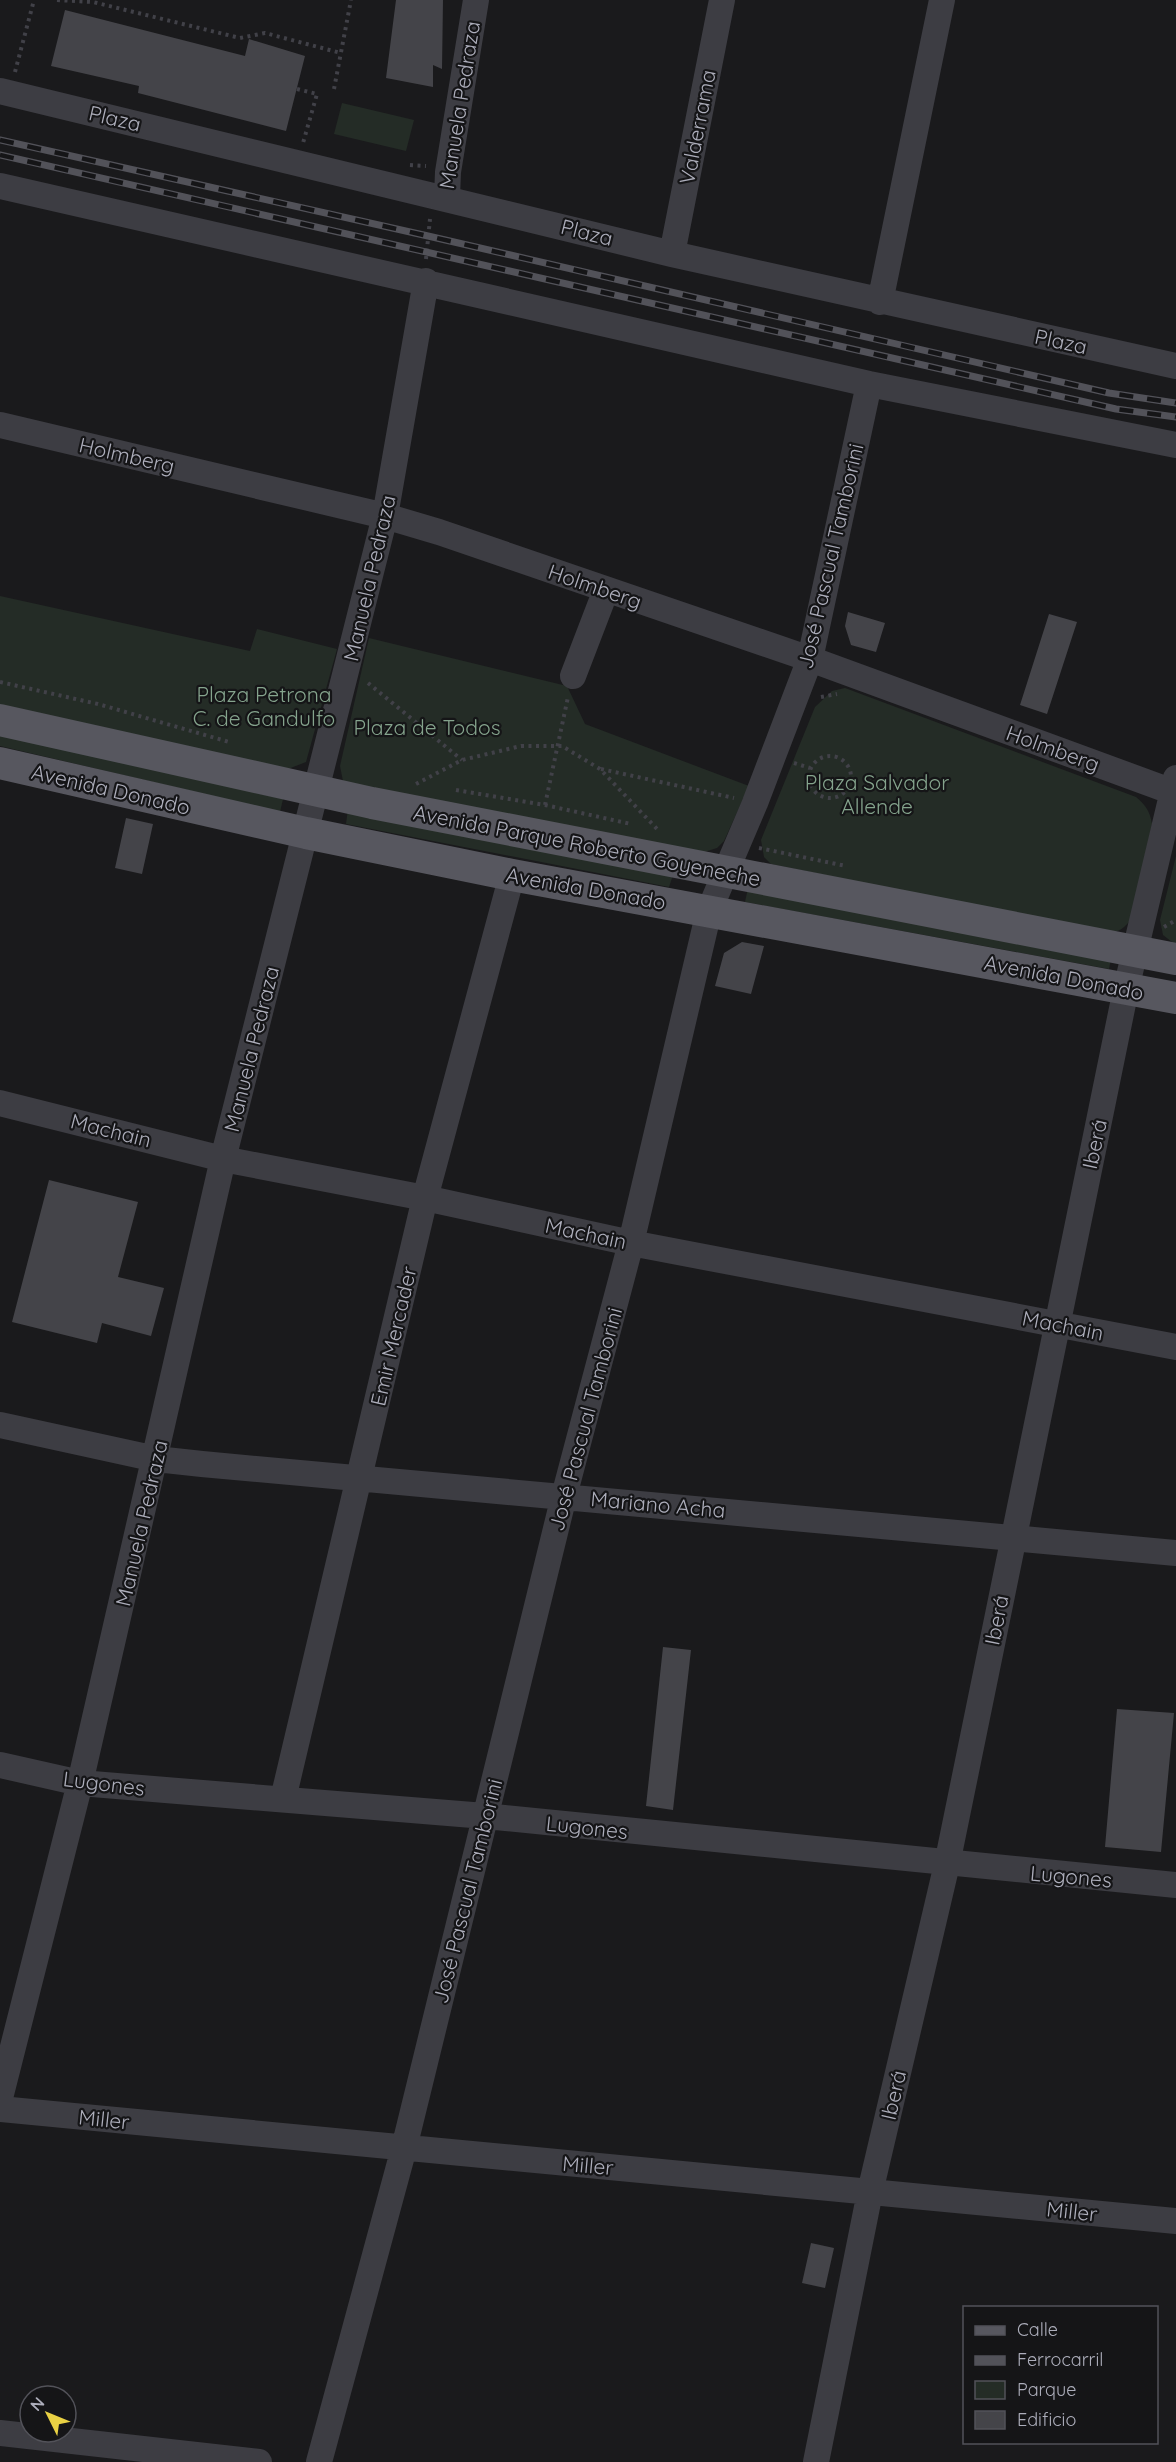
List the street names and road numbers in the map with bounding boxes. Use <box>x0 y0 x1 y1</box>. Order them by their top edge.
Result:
street label: Manuela Pedraza <box>433 19 485 191</box>
street label: Valderrama <box>673 68 721 186</box>
street label: Plaza <box>86 99 144 137</box>
street label: Plaza <box>558 213 616 251</box>
street label: Plaza <box>1032 323 1090 359</box>
street label: Holmberg <box>77 431 177 479</box>
street label: José Pascual Tamborini <box>791 441 869 671</box>
street label: Manuela Pedraza <box>337 492 401 664</box>
street label: Holmberg <box>545 558 645 614</box>
street label: Holmberg <box>1003 719 1103 777</box>
street label: Avenida Donado <box>29 758 193 820</box>
street label: Avenida Parque Roberto Goyeneche <box>411 799 763 891</box>
street label: Avenida Donado <box>504 861 668 915</box>
street label: Avenida Donado <box>982 949 1146 1005</box>
street label: Manuela Pedraza <box>218 964 284 1134</box>
street label: Machain <box>68 1107 154 1153</box>
street label: Iberá <box>1076 1117 1112 1171</box>
street label: Machain <box>543 1212 629 1254</box>
street label: Emir Mercader <box>364 1264 422 1408</box>
street label: José Pascual Tamborini <box>543 1304 627 1534</box>
street label: Machain <box>1020 1304 1106 1346</box>
street label: Manuela Pedraza <box>109 1437 173 1609</box>
street label: Mariano Acha <box>590 1485 726 1523</box>
street label: Iberá <box>978 1593 1014 1647</box>
street label: Lugones <box>62 1765 146 1801</box>
street label: José Pascual Tamborini <box>427 1776 507 2006</box>
street label: Lugones <box>545 1810 629 1844</box>
street label: Lugones <box>1029 1859 1113 1893</box>
street label: Iberá <box>875 2068 911 2122</box>
street label: Miller <box>77 2103 131 2135</box>
street label: Miller <box>561 2150 615 2180</box>
street label: Miller <box>1045 2195 1099 2227</box>

